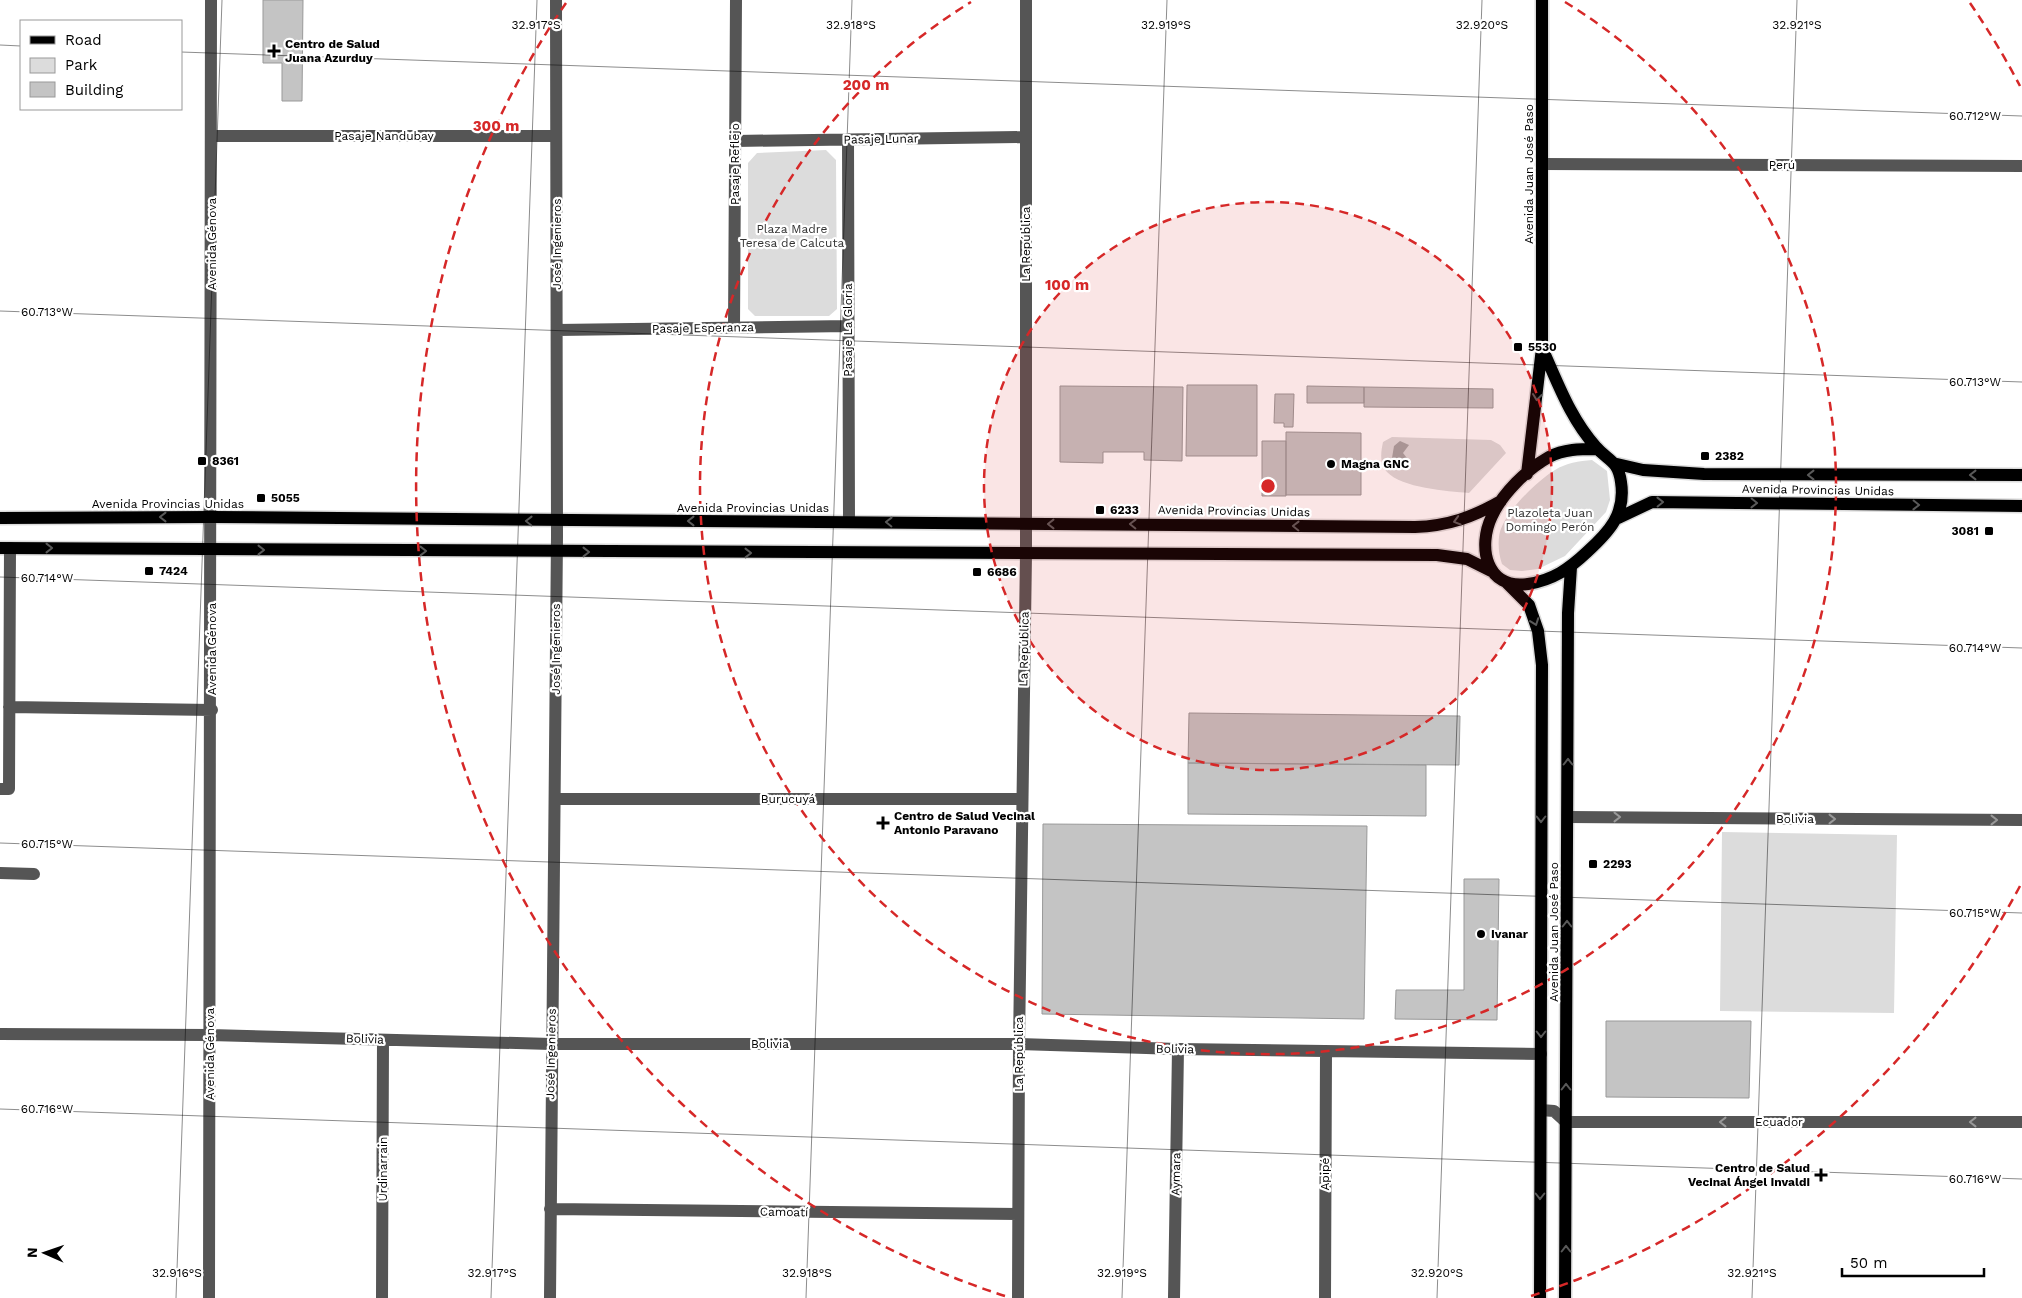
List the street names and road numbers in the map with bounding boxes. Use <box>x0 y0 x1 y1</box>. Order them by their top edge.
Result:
street label: Avenida Juan José Paso <box>1522 104 1536 244</box>
street label: Pasaje Reflejo <box>728 123 742 205</box>
street label: Pasaje Nandubay <box>334 129 435 143</box>
street label: Pasaje Lunar <box>843 131 919 147</box>
street label: Perú <box>1769 158 1795 172</box>
street label: Avenida Génova <box>205 198 219 290</box>
street label: José Ingenieros <box>550 198 564 290</box>
street label: La República <box>1019 206 1033 282</box>
street label: Pasaje La Gloria <box>841 283 855 377</box>
street label: Pasaje Esperanza <box>652 320 754 336</box>
street label: Avenida Provincias Unidas <box>1742 482 1894 498</box>
street label: Avenida Provincias Unidas <box>92 497 244 511</box>
street label: Avenida Provincias Unidas <box>677 501 829 515</box>
street label: Avenida Provincias Unidas <box>1158 503 1310 519</box>
street label: Avenida Génova <box>205 603 219 695</box>
street label: José Ingenieros <box>549 603 563 695</box>
street label: La República <box>1016 611 1032 687</box>
street label: Burucuyá <box>761 792 815 806</box>
street label: Bolivia <box>1776 812 1814 826</box>
street label: Avenida Juan José Paso <box>1547 862 1561 1002</box>
street label: Avenida Génova <box>203 1008 217 1100</box>
street label: José Ingenieros <box>543 1008 559 1100</box>
street label: La República <box>1012 1016 1026 1092</box>
street label: Bolivia <box>346 1031 385 1047</box>
street label: Bolivia <box>751 1037 789 1051</box>
street label: Bolivia <box>1156 1042 1194 1056</box>
street label: Ecuador <box>1755 1115 1803 1129</box>
street label: Urdinarrain <box>376 1136 390 1202</box>
street label: Aymara <box>1169 1152 1183 1196</box>
street label: Apipé <box>1318 1157 1332 1191</box>
street label: Camoatí <box>760 1205 808 1219</box>

